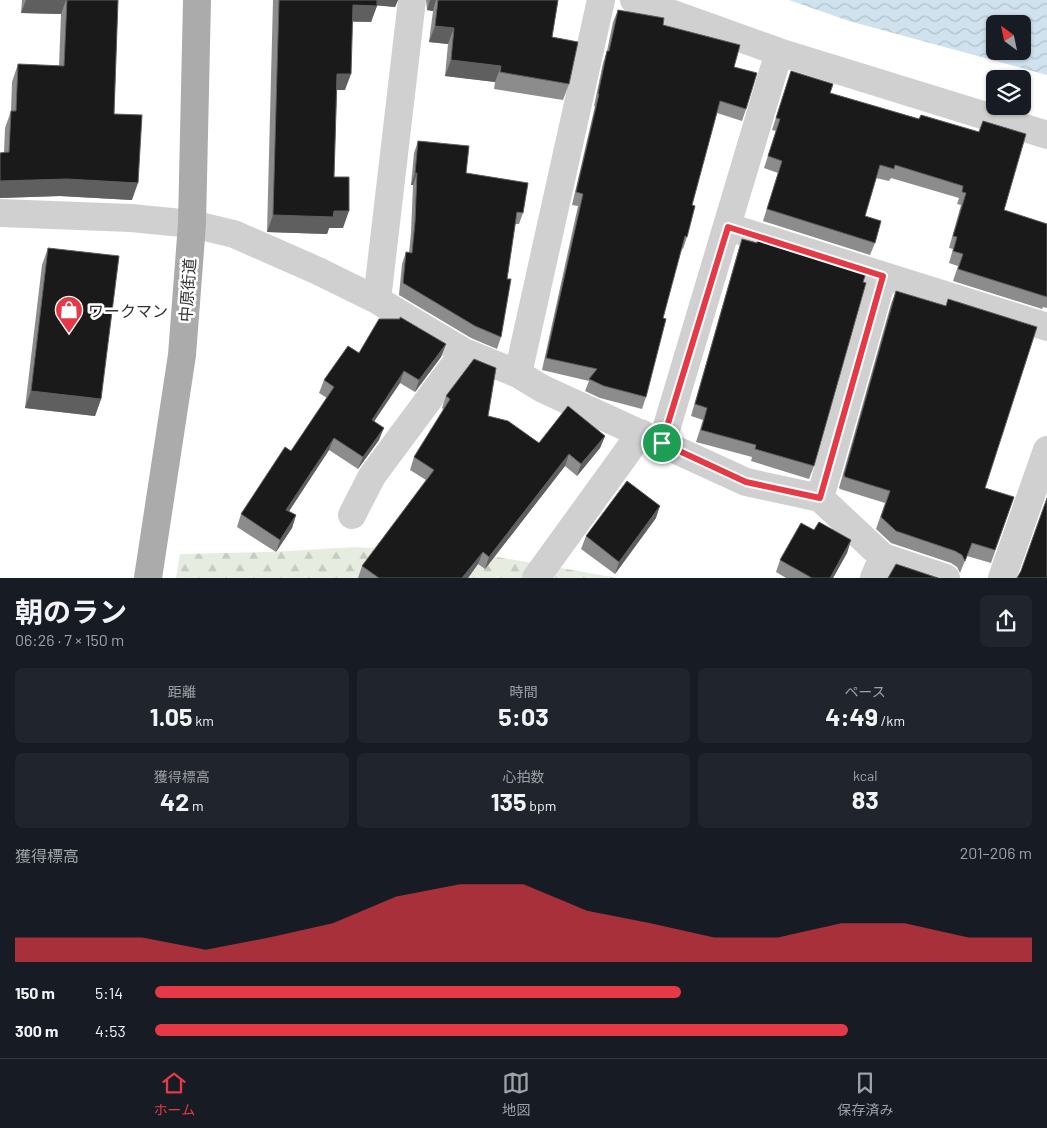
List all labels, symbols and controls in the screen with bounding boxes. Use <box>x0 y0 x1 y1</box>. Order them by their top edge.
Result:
north arrow <box>986 15 1031 60</box>
map controls <box>986 15 1031 115</box>
button: layers <box>986 70 1031 115</box>
street label: 中原街道 <box>175 257 199 323</box>
shop icon: ワークマン <box>54 295 84 334</box>
place label: ワークマン <box>88 301 168 320</box>
pin <box>641 422 683 464</box>
icon: arrive <box>648 429 676 457</box>
text: 朝のラン <box>15 594 127 628</box>
button: share <box>980 595 1032 647</box>
text: 06:26 · 7 × 150 m <box>15 630 124 649</box>
text: 距離 <box>168 683 196 700</box>
text: 時間 <box>509 683 537 700</box>
text: ペース <box>845 683 886 700</box>
text: 1.05 <box>150 701 192 731</box>
text: 5:03 <box>498 701 549 731</box>
text: 4:49 <box>825 701 878 731</box>
text: km <box>192 712 214 729</box>
text: /km <box>878 712 905 729</box>
text: kcal <box>853 767 877 784</box>
text: 獲得標高 <box>154 768 210 785</box>
text: 心拍数 <box>502 768 544 785</box>
text: 83 <box>852 784 879 814</box>
text: 42 <box>160 786 189 816</box>
text: 135 <box>491 786 527 816</box>
text: m <box>189 797 204 814</box>
text: bpm <box>527 797 556 814</box>
text: 201–206 m <box>960 843 1032 862</box>
text: 獲得標高 <box>15 846 79 865</box>
text: 150 m <box>15 983 55 1002</box>
text: 5:14 <box>95 983 123 1002</box>
text: 300 m <box>15 1021 58 1040</box>
text: 4:53 <box>95 1021 126 1040</box>
tab: ホーム <box>154 1069 195 1119</box>
tab: 地図 <box>502 1069 530 1119</box>
tab: 保存済み <box>837 1069 893 1119</box>

